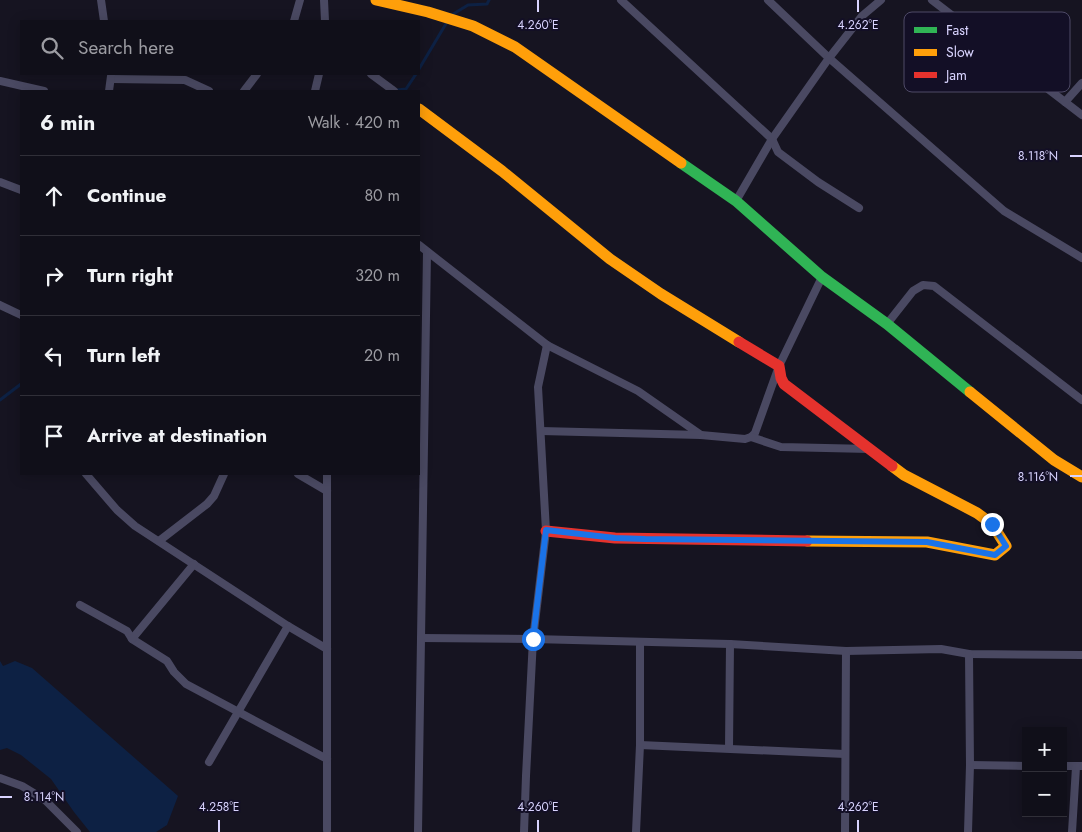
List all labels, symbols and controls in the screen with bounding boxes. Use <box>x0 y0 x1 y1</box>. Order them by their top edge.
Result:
legend <box>904 12 1070 92</box>
text: 4.260°E <box>517 16 559 34</box>
text: 4.262°E <box>837 16 879 34</box>
search box <box>20 20 420 75</box>
text: Fast <box>946 20 969 40</box>
icon: search <box>38 34 66 62</box>
text: Search here <box>78 34 174 61</box>
text: Slow <box>946 42 974 62</box>
text: Jam <box>944 65 967 85</box>
text: 6 min <box>40 108 95 138</box>
text: Walk · 420 m <box>308 111 400 134</box>
text: 8.118°N <box>1018 147 1058 165</box>
icon: ahead <box>40 182 68 210</box>
text: Continue <box>87 182 166 209</box>
text: 80 m <box>364 184 400 207</box>
icon: right <box>40 262 68 290</box>
text: Turn right <box>87 262 173 289</box>
text: 320 m <box>355 264 400 287</box>
icon: left <box>40 342 68 370</box>
text: Turn left <box>87 342 160 369</box>
text: 20 m <box>364 344 400 367</box>
icon: arrive <box>40 422 68 450</box>
text: Arrive at destination <box>87 422 267 449</box>
text: 8.116°N <box>1018 468 1058 486</box>
route end <box>981 513 1004 536</box>
route start <box>522 628 545 651</box>
map controls <box>1022 727 1067 817</box>
button: + <box>1022 727 1067 772</box>
button: − <box>1022 772 1067 817</box>
text: 8.114°N <box>24 788 64 806</box>
text: 4.258°E <box>199 798 239 816</box>
text: 4.260°E <box>517 798 559 816</box>
text: 4.262°E <box>837 798 879 816</box>

